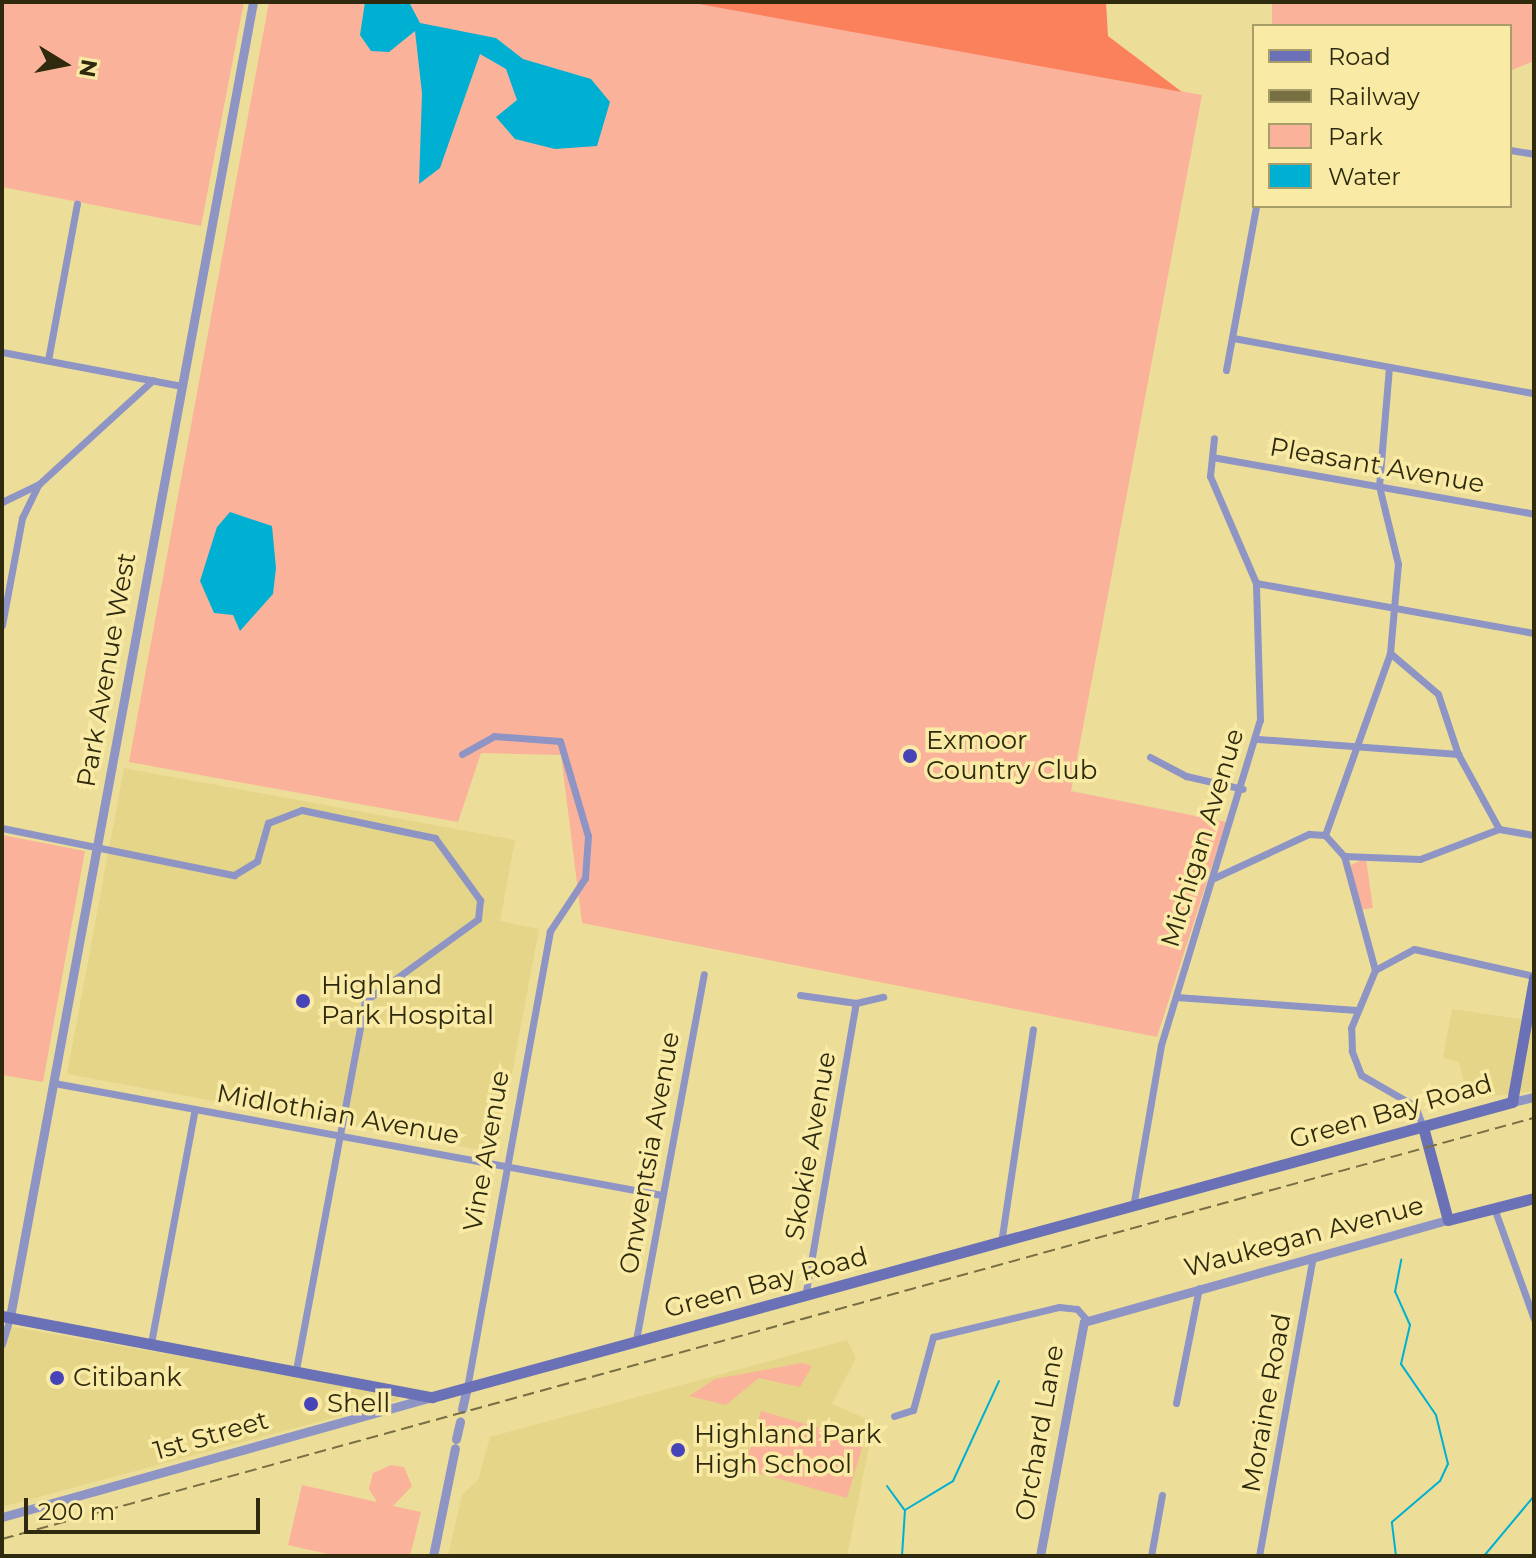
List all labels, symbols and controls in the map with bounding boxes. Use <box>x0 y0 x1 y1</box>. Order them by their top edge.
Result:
north arrow <box>24 24 104 104</box>
legend <box>1252 24 1512 208</box>
text: Road <box>1328 42 1391 71</box>
text: N <box>73 57 103 79</box>
text: Railway <box>1328 82 1420 111</box>
text: Park <box>1328 122 1383 151</box>
text: Water <box>1328 162 1401 191</box>
street label: Pleasant Avenue <box>1267 432 1487 500</box>
street label: Park Avenue West <box>71 550 143 790</box>
place label: Exmoor Country Club <box>926 725 1097 786</box>
street label: Michigan Avenue <box>1155 725 1251 951</box>
marker: Exmoor Country Club <box>901 747 919 765</box>
place label: Highland Park Hospital <box>321 970 494 1032</box>
marker: Highland Park Hospital <box>292 990 314 1012</box>
street label: Onwentsia Avenue <box>613 1029 687 1277</box>
street label: Skokie Avenue <box>779 1050 843 1242</box>
street label: Vine Avenue <box>457 1068 517 1234</box>
street label: Green Bay Road <box>1286 1068 1496 1156</box>
street label: Midlothian Avenue <box>214 1078 462 1152</box>
street label: Waukegan Avenue <box>1181 1190 1427 1284</box>
street label: Green Bay Road <box>661 1241 871 1325</box>
street label: Moraine Road <box>1236 1311 1298 1495</box>
street label: Orchard Lane <box>1009 1343 1071 1523</box>
place label: Citibank <box>73 1362 182 1394</box>
marker: Citibank <box>48 1369 66 1387</box>
place label: Shell <box>327 1388 390 1420</box>
marker: Shell <box>302 1395 320 1413</box>
street label: 1st Street <box>150 1405 272 1467</box>
place label: Highland Park High School <box>694 1419 881 1480</box>
marker: Highland Park High School <box>669 1441 687 1459</box>
scale bar <box>28 1482 264 1532</box>
text: 200 m <box>38 1497 115 1526</box>

